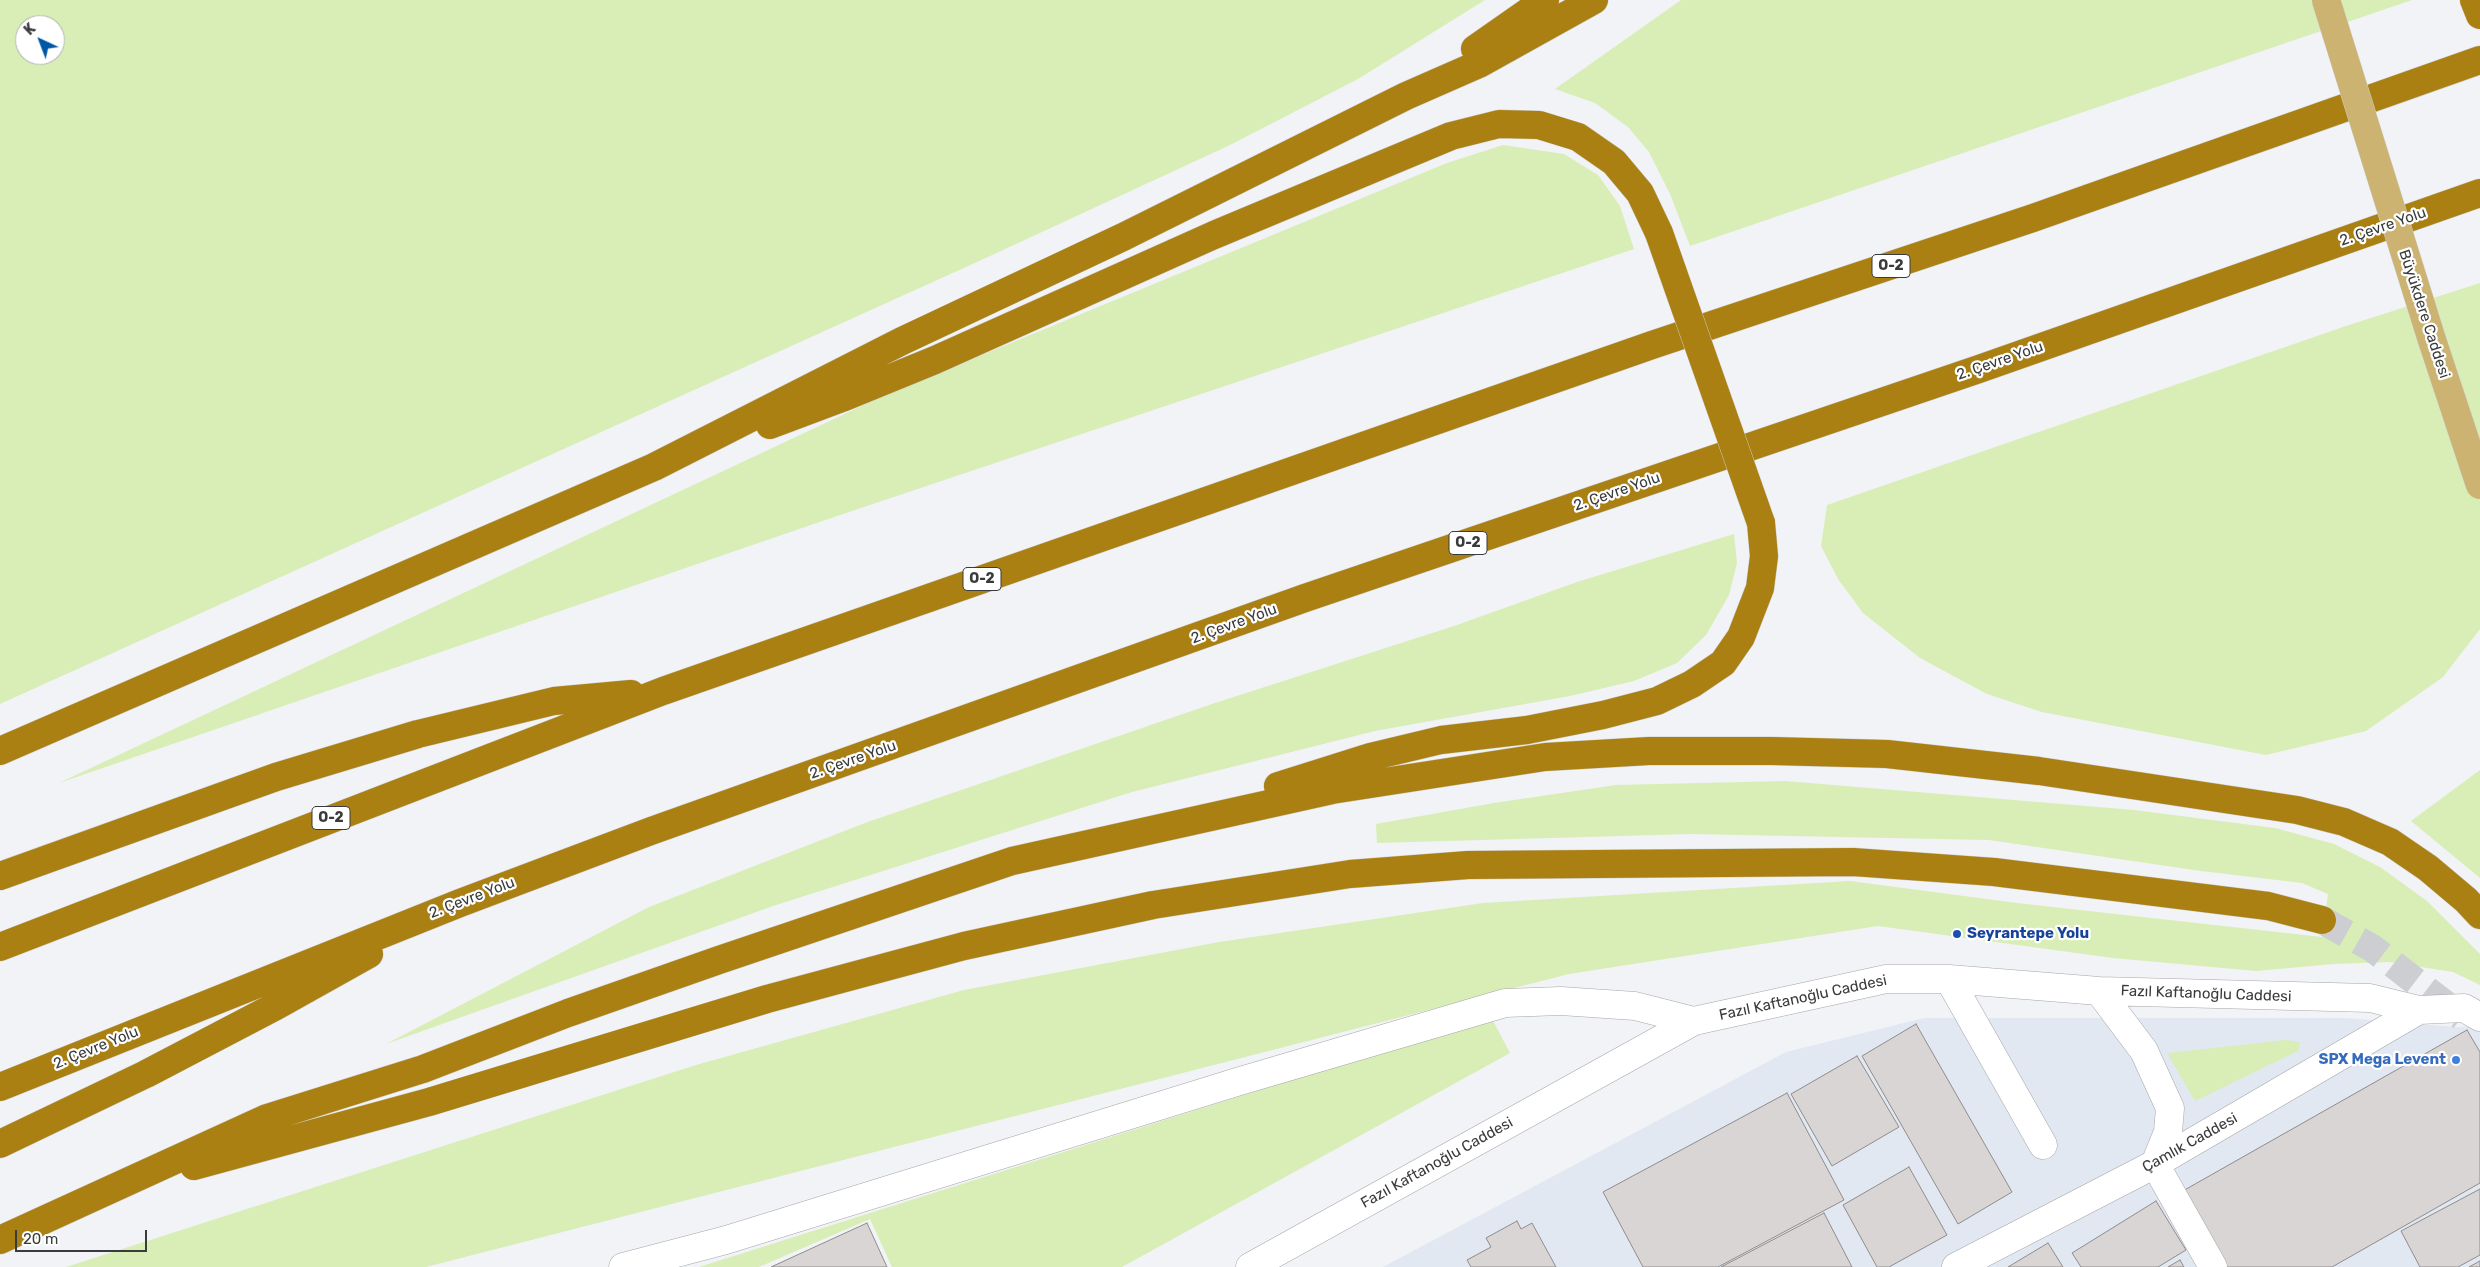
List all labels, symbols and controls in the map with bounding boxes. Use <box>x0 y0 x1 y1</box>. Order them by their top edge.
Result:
north arrow <box>15 15 65 65</box>
text: K <box>21 20 39 39</box>
street label: 2. Çevre Yolu <box>2338 204 2428 250</box>
street label: Büyükdere Caddesi <box>2395 247 2453 381</box>
road number: O-2 <box>1872 255 1910 278</box>
street label: 2. Çevre Yolu <box>1955 338 2045 384</box>
street label: 2. Çevre Yolu <box>1572 469 1662 515</box>
road number: O-2 <box>1449 532 1487 554</box>
road number: O-2 <box>963 568 1001 590</box>
street label: 2. Çevre Yolu <box>1189 600 1279 648</box>
street label: 2. Çevre Yolu <box>808 737 898 783</box>
road number: O-2 <box>312 806 350 830</box>
street label: 2. Çevre Yolu <box>427 873 517 923</box>
place label: Seyrantepe Yolu <box>1967 925 2089 943</box>
marker: Seyrantepe Yolu <box>1951 928 1963 940</box>
street label: Fazıl Kaftanoğlu Caddesi <box>1717 971 1889 1025</box>
street label: Fazıl Kaftanoğlu Caddesi <box>2120 982 2292 1006</box>
street label: 2. Çevre Yolu <box>51 1023 141 1073</box>
place label: SPX Mega Levent <box>2318 1051 2446 1069</box>
marker: SPX Mega Levent <box>2450 1054 2462 1066</box>
street label: Çamlık Caddesi <box>2139 1109 2241 1177</box>
street label: Fazıl Kaftanoğlu Caddesi <box>1358 1114 1516 1212</box>
scale bar <box>18 1220 150 1252</box>
text: 20 m <box>23 1230 58 1248</box>

